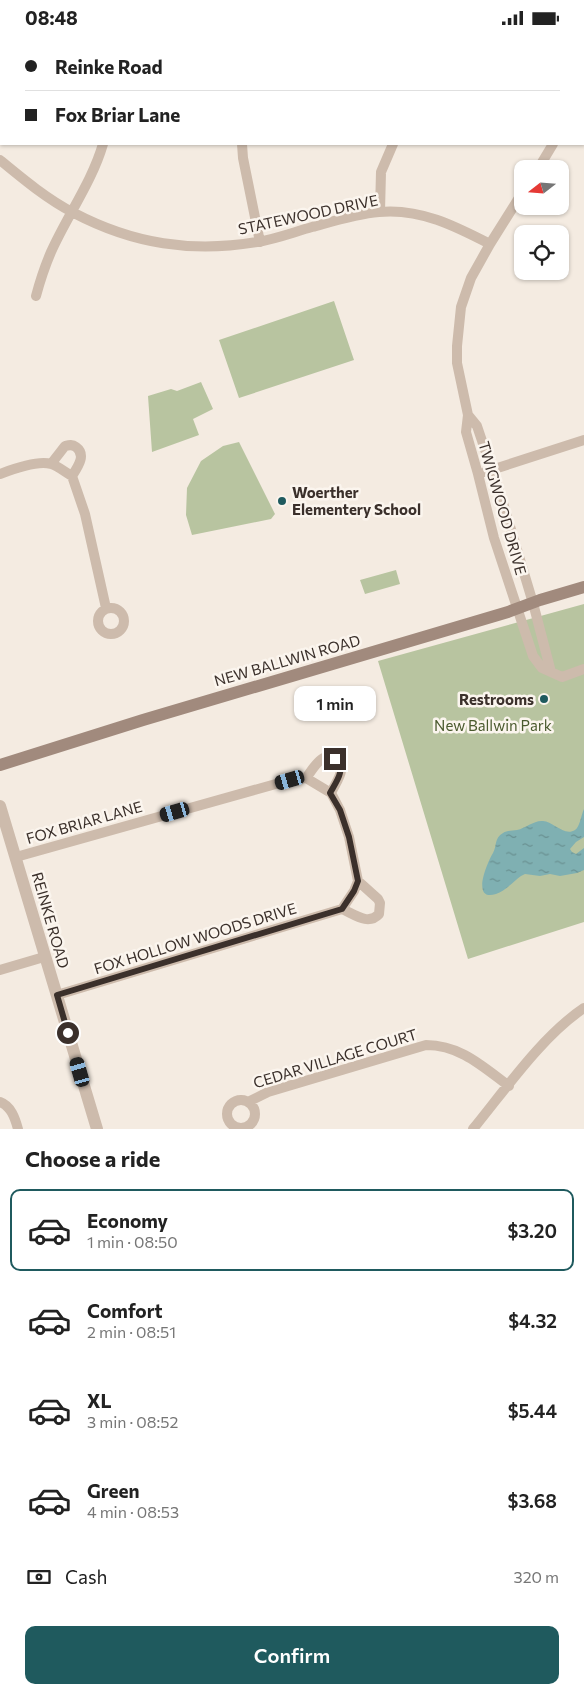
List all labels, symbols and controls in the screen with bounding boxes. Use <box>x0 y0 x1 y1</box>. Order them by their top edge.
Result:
text: 08:48 <box>25 6 78 29</box>
text: Reinke Road <box>55 55 163 78</box>
text: Fox Briar Lane <box>55 103 180 126</box>
north arrow <box>514 160 569 215</box>
map controls <box>514 160 569 280</box>
street label: STATEWOOD DRIVE <box>236 190 380 238</box>
button: locate <box>514 225 569 280</box>
street label: TWIGWOOD DRIVE <box>475 439 531 577</box>
place label: Woerther Elementery School <box>292 483 421 518</box>
marker: Woerther Elementery School <box>276 495 288 507</box>
street label: NEW BALLWIN ROAD <box>212 631 362 689</box>
callout: 1 min <box>294 687 376 721</box>
place label: Restrooms <box>459 690 534 708</box>
marker: Restrooms <box>538 693 550 705</box>
text: 1 min <box>316 694 354 713</box>
park label: New Ballwin Park <box>434 716 552 734</box>
route end <box>324 748 346 770</box>
car <box>273 769 306 791</box>
street label: FOX BRIAR LANE <box>24 797 144 847</box>
car <box>158 801 191 823</box>
street label: REINKE ROAD <box>29 870 73 970</box>
street label: FOX HOLLOW WOODS DRIVE <box>92 899 298 977</box>
route start <box>57 1022 79 1044</box>
street label: CEDAR VILLAGE COURT <box>251 1024 419 1091</box>
car <box>68 1056 91 1088</box>
text: Choose a ride <box>25 1145 160 1172</box>
icon: car <box>27 1208 72 1253</box>
text: Economy <box>87 1209 168 1232</box>
text: $3.20 <box>507 1219 557 1242</box>
text: 1 min · 08:50 <box>87 1232 178 1251</box>
icon: car <box>27 1298 72 1343</box>
text: Comfort <box>87 1299 163 1322</box>
text: $4.32 <box>508 1309 557 1332</box>
text: 2 min · 08:51 <box>87 1322 176 1341</box>
icon: car <box>27 1388 72 1433</box>
text: XL <box>87 1389 112 1412</box>
text: $5.44 <box>508 1399 557 1422</box>
text: 3 min · 08:52 <box>87 1412 178 1431</box>
icon: car <box>27 1478 72 1523</box>
text: Green <box>87 1479 139 1502</box>
text: $3.68 <box>508 1489 557 1512</box>
text: 4 min · 08:53 <box>87 1502 179 1521</box>
icon: cash <box>25 1563 53 1591</box>
text: Cash <box>65 1565 107 1588</box>
text: 320 m <box>514 1567 559 1586</box>
button: Confirm <box>25 1626 559 1684</box>

